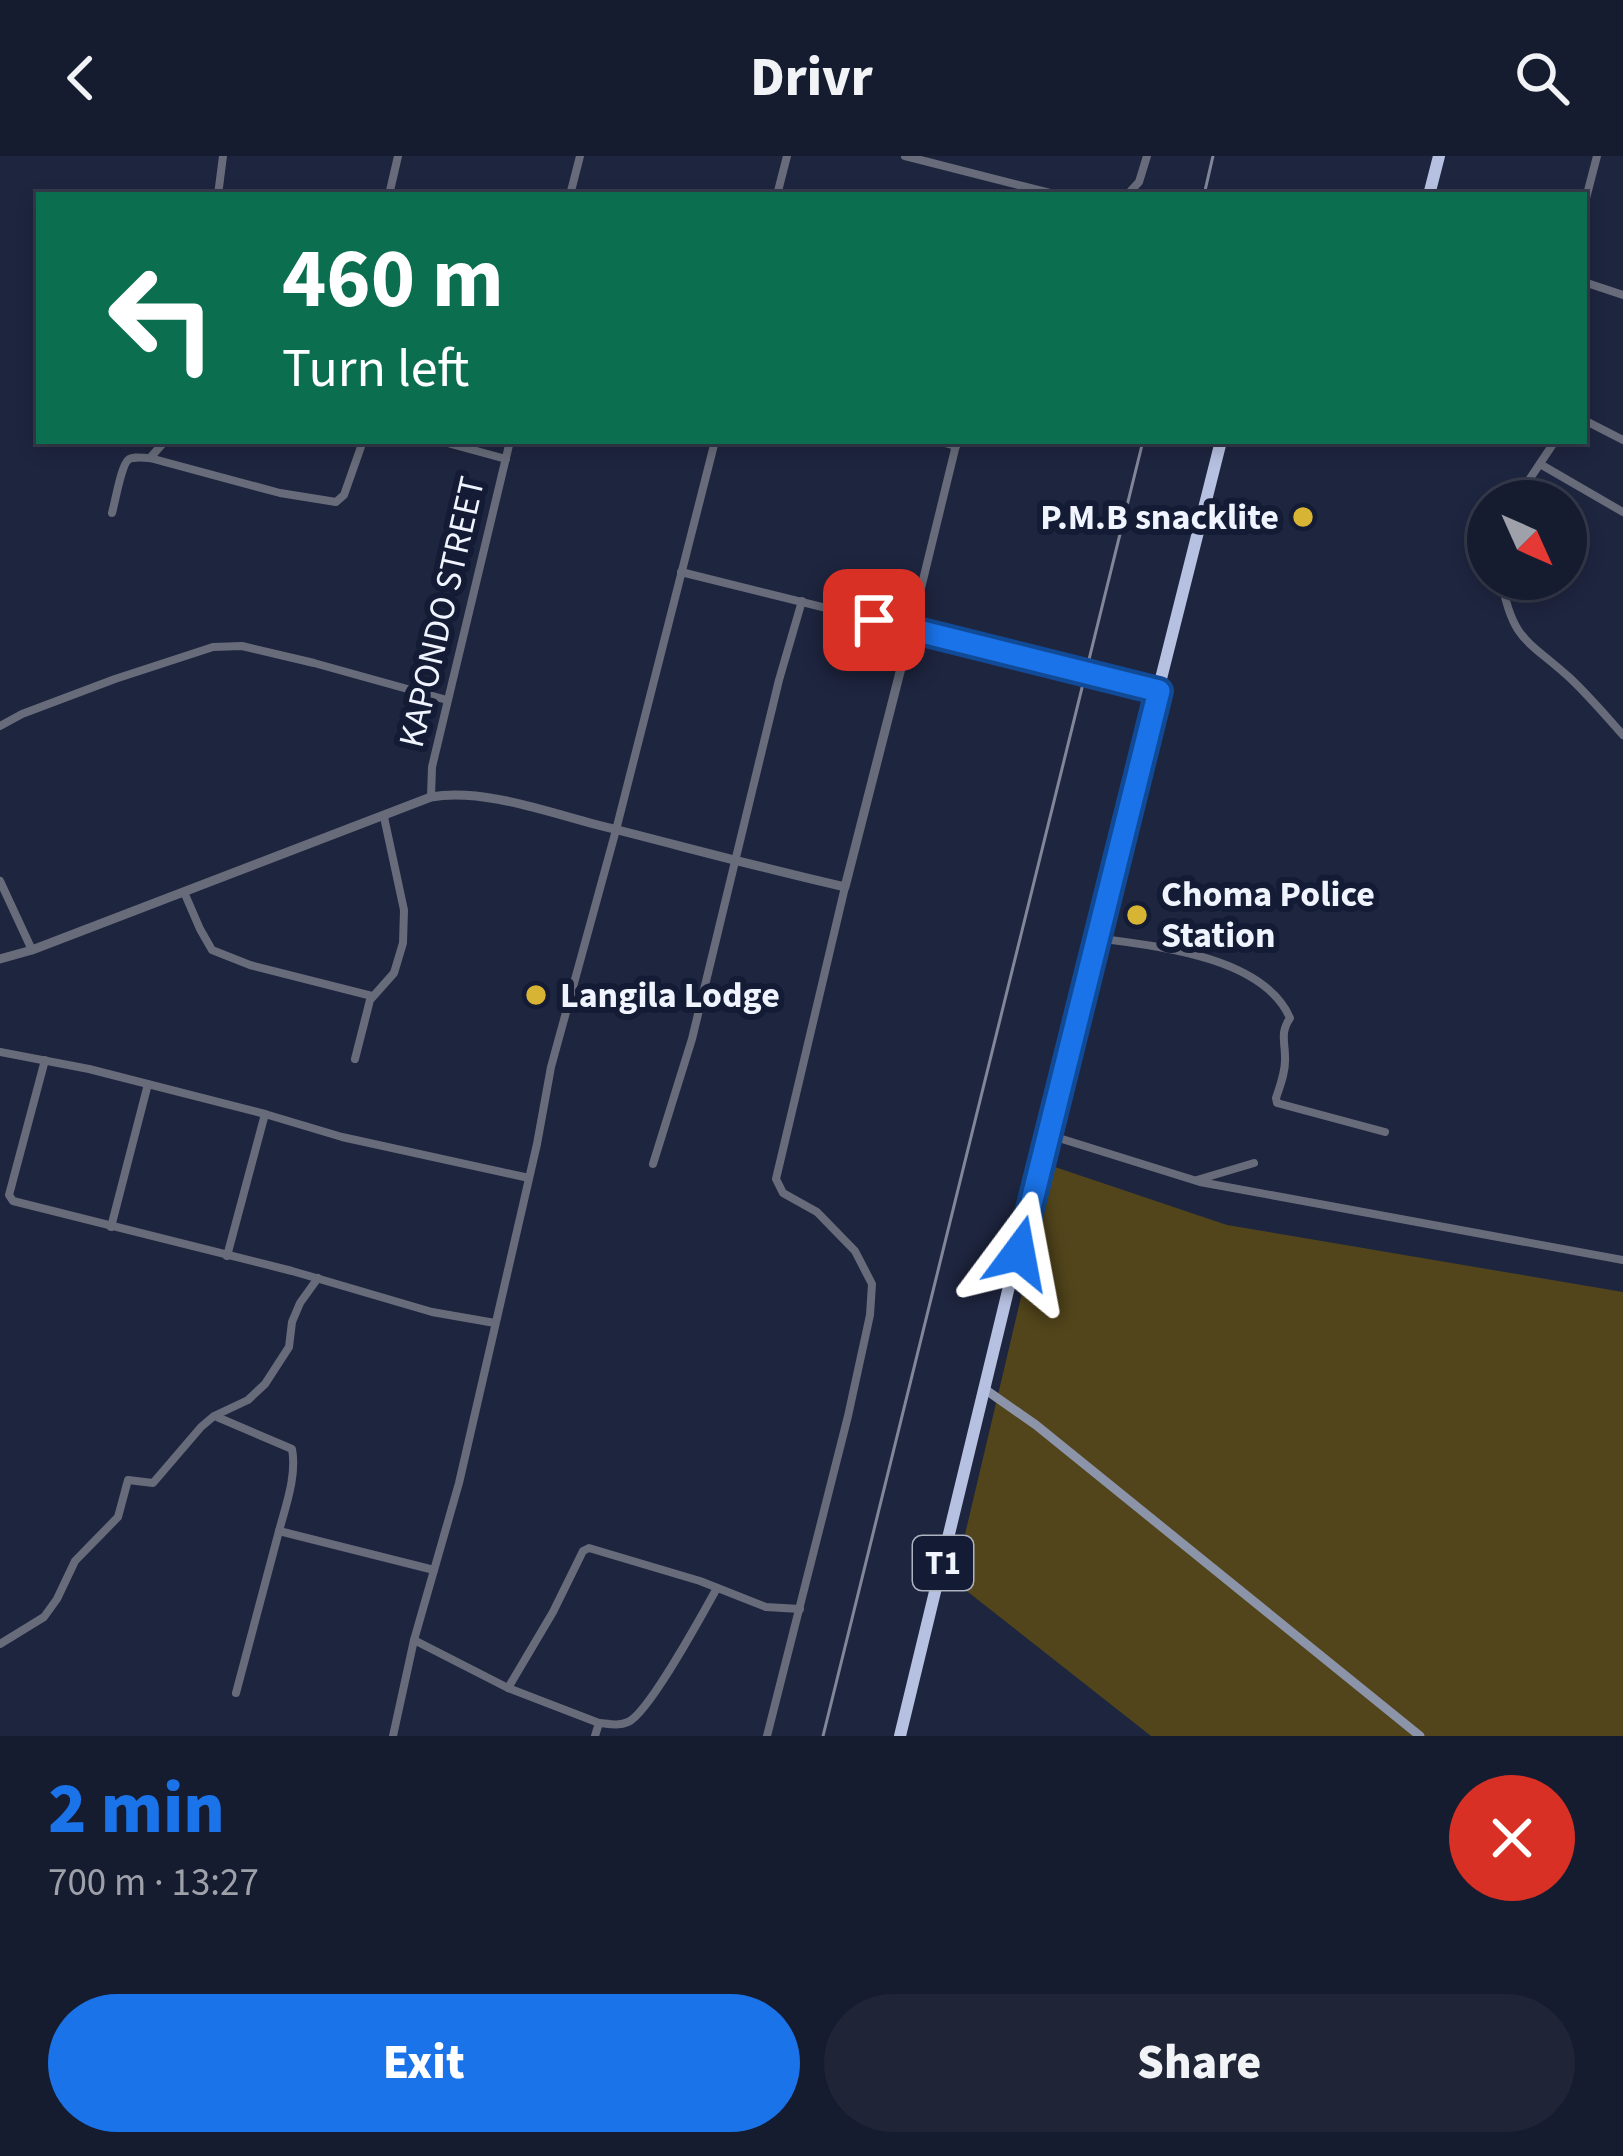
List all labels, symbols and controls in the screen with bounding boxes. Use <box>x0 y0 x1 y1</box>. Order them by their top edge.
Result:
text: Drivr <box>750 40 873 117</box>
icon: back <box>48 45 114 111</box>
icon: search <box>1509 45 1575 111</box>
text: 460 m <box>282 220 504 340</box>
icon: left <box>84 240 240 396</box>
text: Turn left <box>282 331 469 408</box>
street label: KAPONDO STREET <box>386 472 498 752</box>
north arrow <box>1467 480 1587 600</box>
map controls <box>1467 480 1587 600</box>
place label: P.M.B snacklite <box>1040 492 1279 543</box>
marker: P.M.B snacklite <box>1290 504 1316 530</box>
pin <box>823 569 925 671</box>
icon: arrive <box>841 587 907 653</box>
place label: Choma Police Station <box>1161 869 1375 961</box>
marker: Choma Police Station <box>1124 902 1150 928</box>
place label: Langila Lodge <box>560 970 780 1021</box>
marker: Langila Lodge <box>523 982 549 1008</box>
position arrow <box>956 1190 1082 1316</box>
road number: T1 <box>913 1536 973 1590</box>
text: 2 min <box>48 1758 225 1861</box>
button: close <box>1449 1775 1575 1901</box>
text: 700 m · 13:27 <box>48 1855 259 1911</box>
button: Exit <box>48 1994 800 2132</box>
button: Share <box>824 1994 1575 2132</box>

